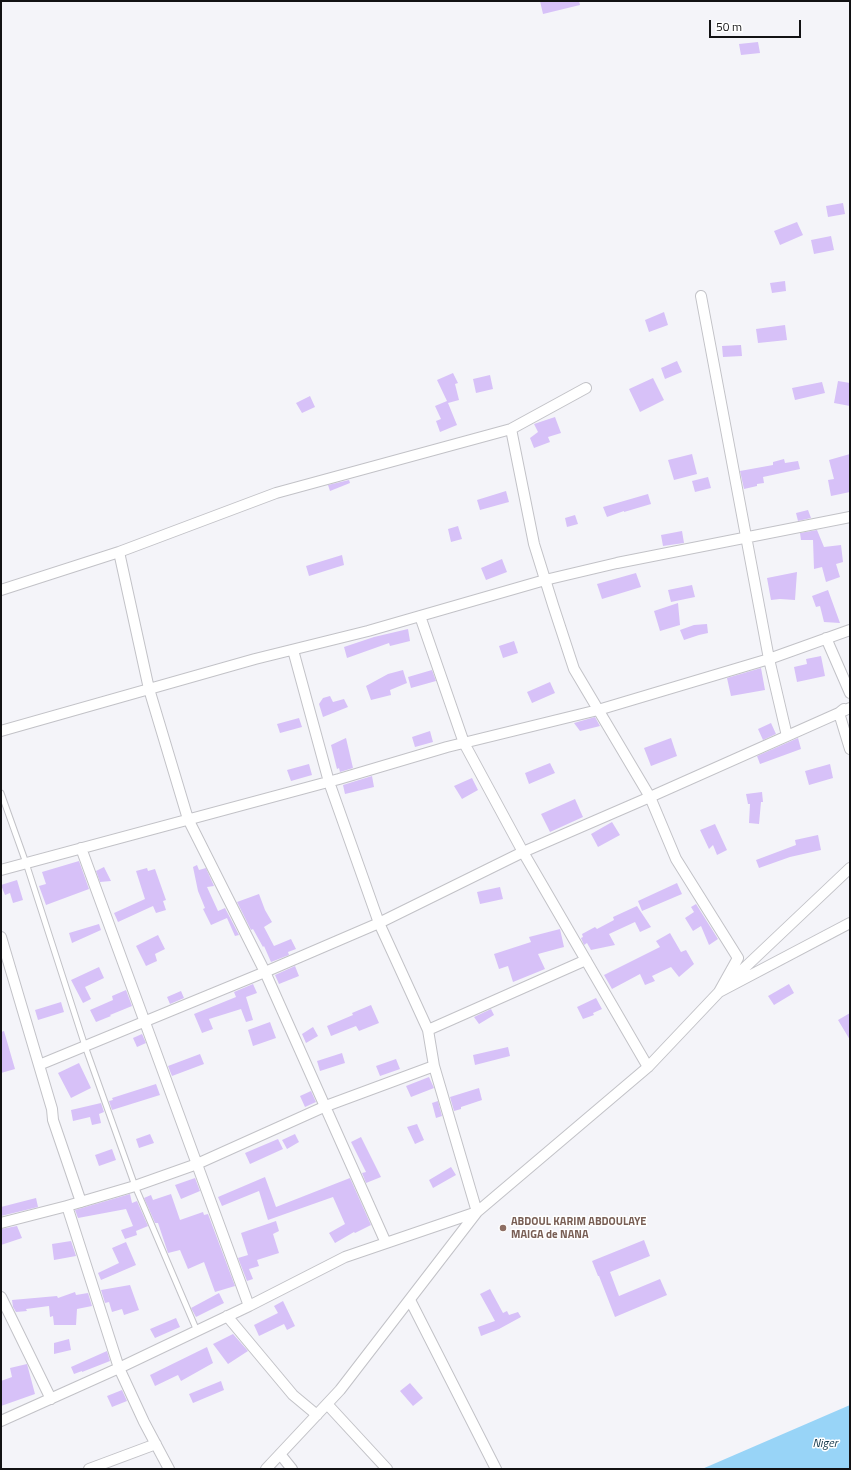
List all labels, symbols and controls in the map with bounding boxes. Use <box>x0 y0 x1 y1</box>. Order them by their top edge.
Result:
scale bar <box>711 12 803 38</box>
text: 50 m <box>716 17 742 36</box>
place label: ABDOUL KARIM ABDOULAYE MAIGA de NANA <box>511 1215 646 1241</box>
marker: ABDOUL KARIM ABDOULAYE MAIGA de NANA <box>498 1223 508 1233</box>
water label: Niger <box>813 1437 837 1451</box>

